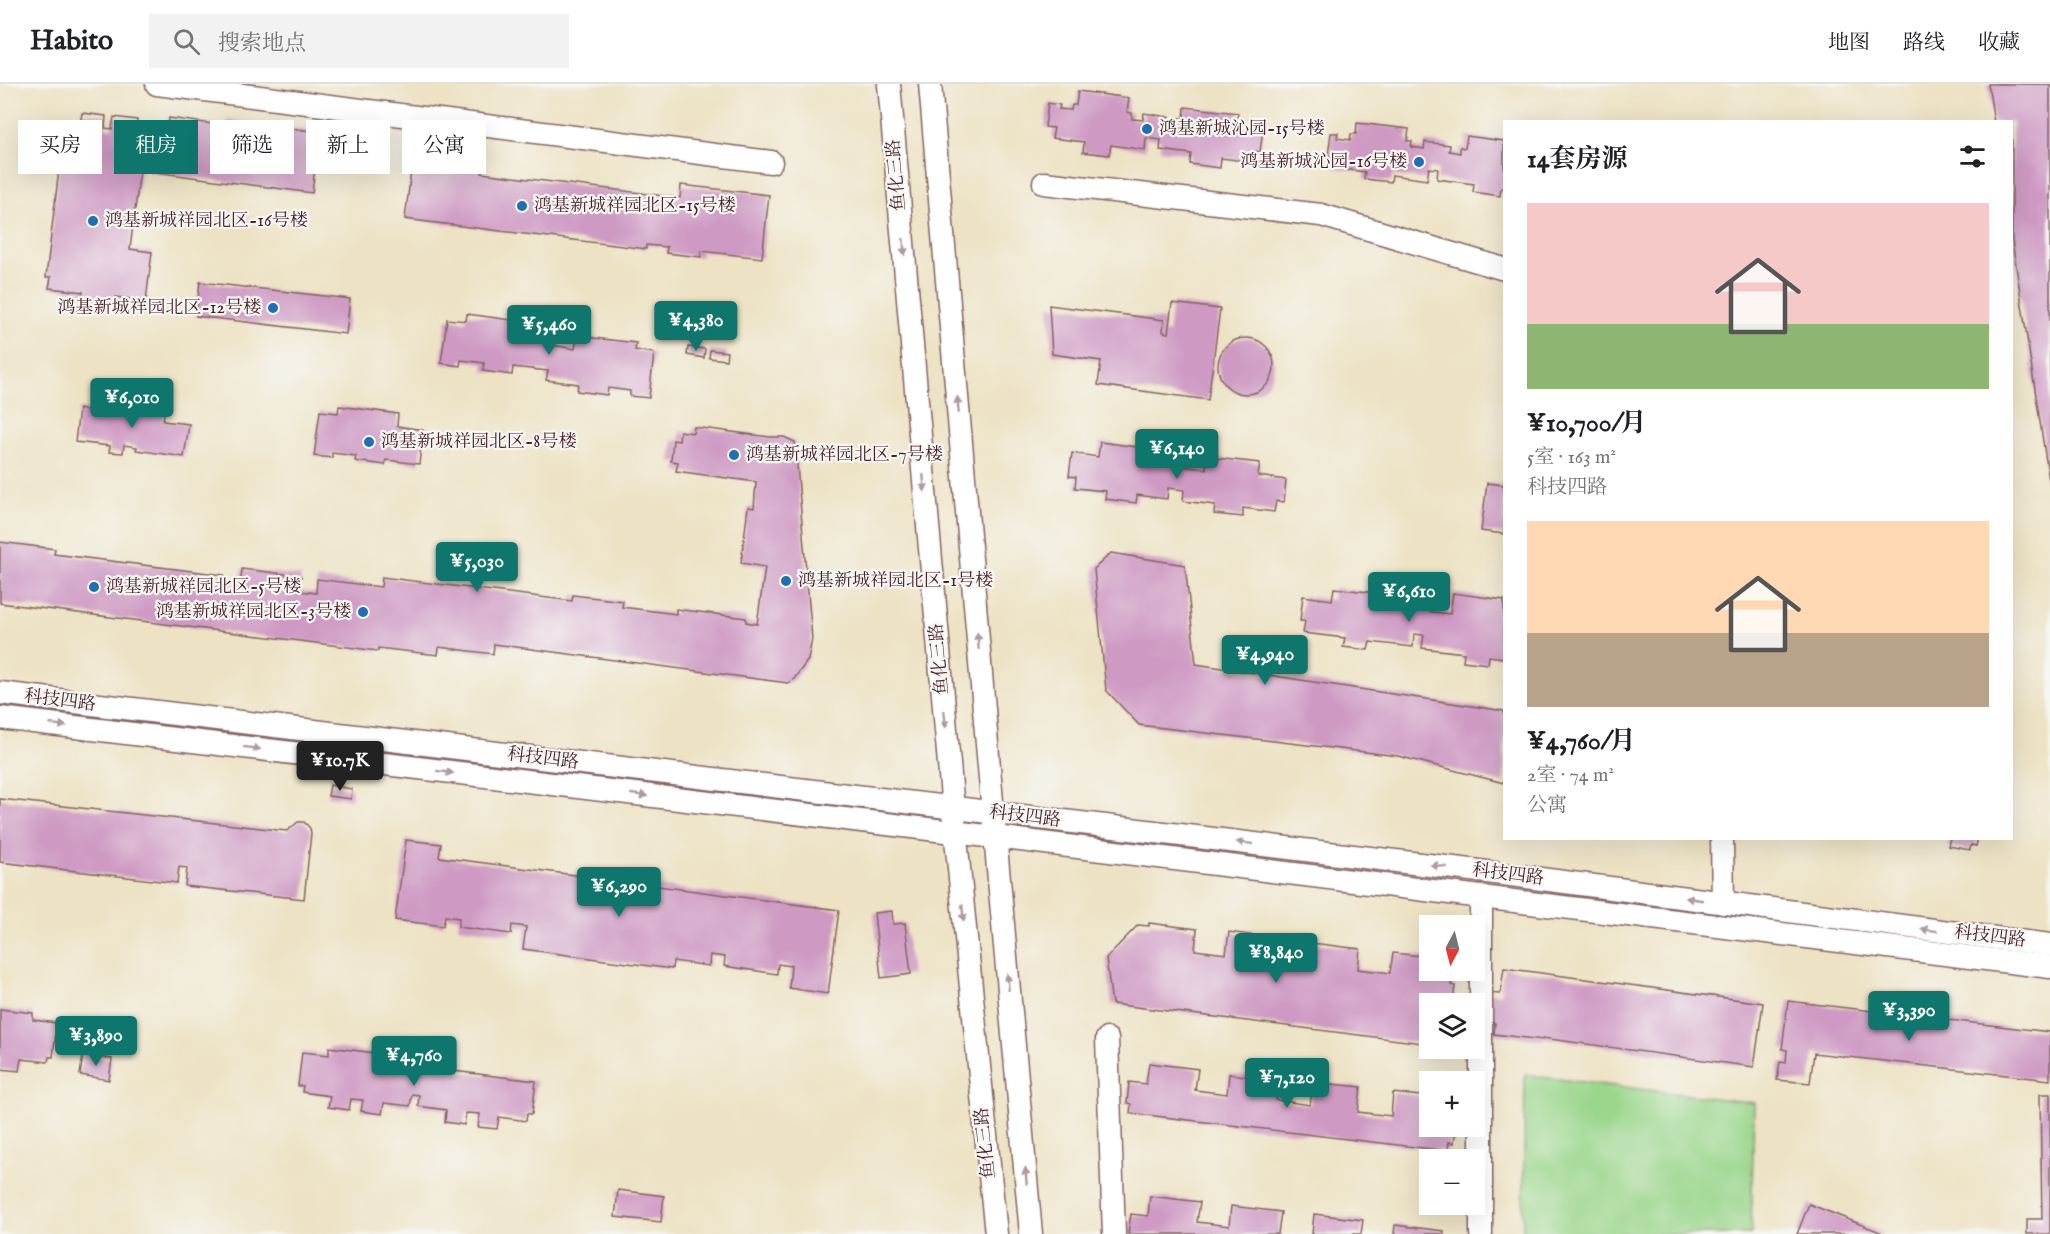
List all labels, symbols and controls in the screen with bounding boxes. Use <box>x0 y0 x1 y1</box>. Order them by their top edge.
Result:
search box <box>149 14 569 68</box>
text: Habito <box>30 24 113 59</box>
icon: search <box>170 25 203 58</box>
text: 搜索地点 <box>218 30 306 58</box>
text: 地图 <box>1828 30 1870 57</box>
text: 路线 <box>1903 30 1945 57</box>
text: 收藏 <box>1978 30 2020 57</box>
place label: 鸿基新城沁园-15号楼 <box>1159 118 1325 141</box>
chip: 买房 <box>18 120 102 174</box>
chip: 租房 <box>114 120 198 174</box>
chip: 筛选 <box>210 120 294 174</box>
chip: 新上 <box>306 120 390 174</box>
chip: 公寓 <box>402 120 486 174</box>
marker: 鸿基新城沁园-15号楼 <box>1140 122 1154 136</box>
street label: 鱼化三路 <box>882 138 912 212</box>
icon: filters <box>1956 140 1989 173</box>
text: 14套房源 <box>1527 143 1627 176</box>
place label: 鸿基新城沁园-16号楼 <box>1240 151 1407 174</box>
marker: 鸿基新城沁园-16号楼 <box>1412 155 1426 169</box>
place label: 鸿基新城祥园北区-15号楼 <box>534 195 736 218</box>
marker: 鸿基新城祥园北区-15号楼 <box>515 199 529 213</box>
place label: 鸿基新城祥园北区-16号楼 <box>105 210 308 233</box>
marker: 鸿基新城祥园北区-16号楼 <box>86 214 100 228</box>
one-way arrow <box>899 237 908 256</box>
icon: home <box>1704 242 1812 350</box>
place label: 鸿基新城祥园北区-12号楼 <box>57 297 261 320</box>
marker: 鸿基新城祥园北区-12号楼 <box>266 301 280 315</box>
pin: ¥4,380 <box>647 301 745 352</box>
pin: ¥5,460 <box>500 305 598 356</box>
text: ¥4,380 <box>668 308 724 333</box>
text: ¥5,460 <box>521 312 577 337</box>
pin: ¥6,010 <box>83 378 181 429</box>
text: ¥6,010 <box>104 385 160 410</box>
one-way arrow <box>953 395 963 414</box>
text: ¥10,700/月 <box>1527 407 1646 440</box>
pin: ¥6,140 <box>1128 429 1226 480</box>
place label: 鸿基新城祥园北区-8号楼 <box>381 431 576 454</box>
marker: 鸿基新城祥园北区-8号楼 <box>362 435 376 449</box>
text: ¥6,140 <box>1149 436 1205 461</box>
place label: 鸿基新城祥园北区-7号楼 <box>746 444 943 467</box>
text: 5室 · 163 m² <box>1527 445 1616 470</box>
marker: 鸿基新城祥园北区-7号楼 <box>727 448 741 462</box>
one-way arrow <box>919 474 929 493</box>
text: 科技四路 <box>1527 475 1607 500</box>
pin: ¥5,030 <box>428 542 526 593</box>
text: ¥5,030 <box>450 549 504 574</box>
icon: home <box>1704 560 1812 668</box>
place label: 鸿基新城祥园北区-1号楼 <box>798 570 993 593</box>
pin: ¥6,610 <box>1360 572 1458 623</box>
marker: 鸿基新城祥园北区-1号楼 <box>779 574 793 588</box>
place label: 鸿基新城祥园北区-5号楼 <box>106 576 301 599</box>
text: ¥6,610 <box>1382 579 1436 604</box>
marker: 鸿基新城祥园北区-5号楼 <box>87 580 101 594</box>
place label: 鸿基新城祥园北区-3号楼 <box>156 601 351 624</box>
marker: 鸿基新城祥园北区-3号楼 <box>356 605 370 619</box>
street label: 鱼化三路 <box>925 622 955 696</box>
one-way arrow <box>973 631 983 650</box>
pin: ¥4,940 <box>1216 635 1314 686</box>
text: ¥4,940 <box>1236 642 1294 667</box>
street label: 科技四路 <box>23 685 97 717</box>
one-way arrow <box>940 710 950 729</box>
one-way arrow <box>49 720 68 730</box>
text: ¥4,760/月 <box>1527 725 1636 758</box>
pin: ¥10.7K <box>291 741 389 792</box>
street label: 科技四路 <box>506 743 580 775</box>
one-way arrow <box>242 744 261 753</box>
text: ¥10.7K <box>311 748 369 773</box>
text: 2室 · 74 m² <box>1527 763 1614 788</box>
one-way arrow <box>436 767 455 776</box>
one-way arrow <box>629 790 648 800</box>
text: 公寓 <box>1527 793 1567 818</box>
street label: 科技四路 <box>988 801 1062 833</box>
one-way arrow <box>1235 838 1254 848</box>
street label: 科技四路 <box>1471 859 1545 891</box>
one-way arrow <box>1429 861 1448 871</box>
pin: ¥6,290 <box>570 867 668 918</box>
text: ¥6,290 <box>591 874 647 899</box>
one-way arrow <box>1685 895 1704 904</box>
one-way arrow <box>958 904 968 923</box>
north arrow <box>1419 915 1485 981</box>
map controls <box>1419 915 1485 1215</box>
street label: 科技四路 <box>1953 921 2027 953</box>
one-way arrow <box>1920 925 1939 934</box>
pin: ¥8,840 <box>1227 933 1325 984</box>
text: ¥8,840 <box>1248 940 1304 965</box>
one-way arrow <box>1004 972 1013 991</box>
pin: ¥3,390 <box>1860 991 1958 1042</box>
button: layers <box>1419 993 1485 1059</box>
text: ¥3,390 <box>1882 998 1936 1023</box>
pin: ¥3,890 <box>47 1016 145 1067</box>
text: ¥3,890 <box>69 1023 123 1048</box>
pin: ¥4,760 <box>365 1036 463 1087</box>
text: ¥4,760 <box>386 1043 442 1068</box>
pin: ¥7,120 <box>1238 1058 1336 1109</box>
text: ¥7,120 <box>1259 1065 1315 1090</box>
button: + <box>1419 1071 1485 1137</box>
street label: 鱼化三路 <box>971 1106 1001 1180</box>
button: − <box>1419 1149 1485 1215</box>
one-way arrow <box>1021 1166 1031 1185</box>

